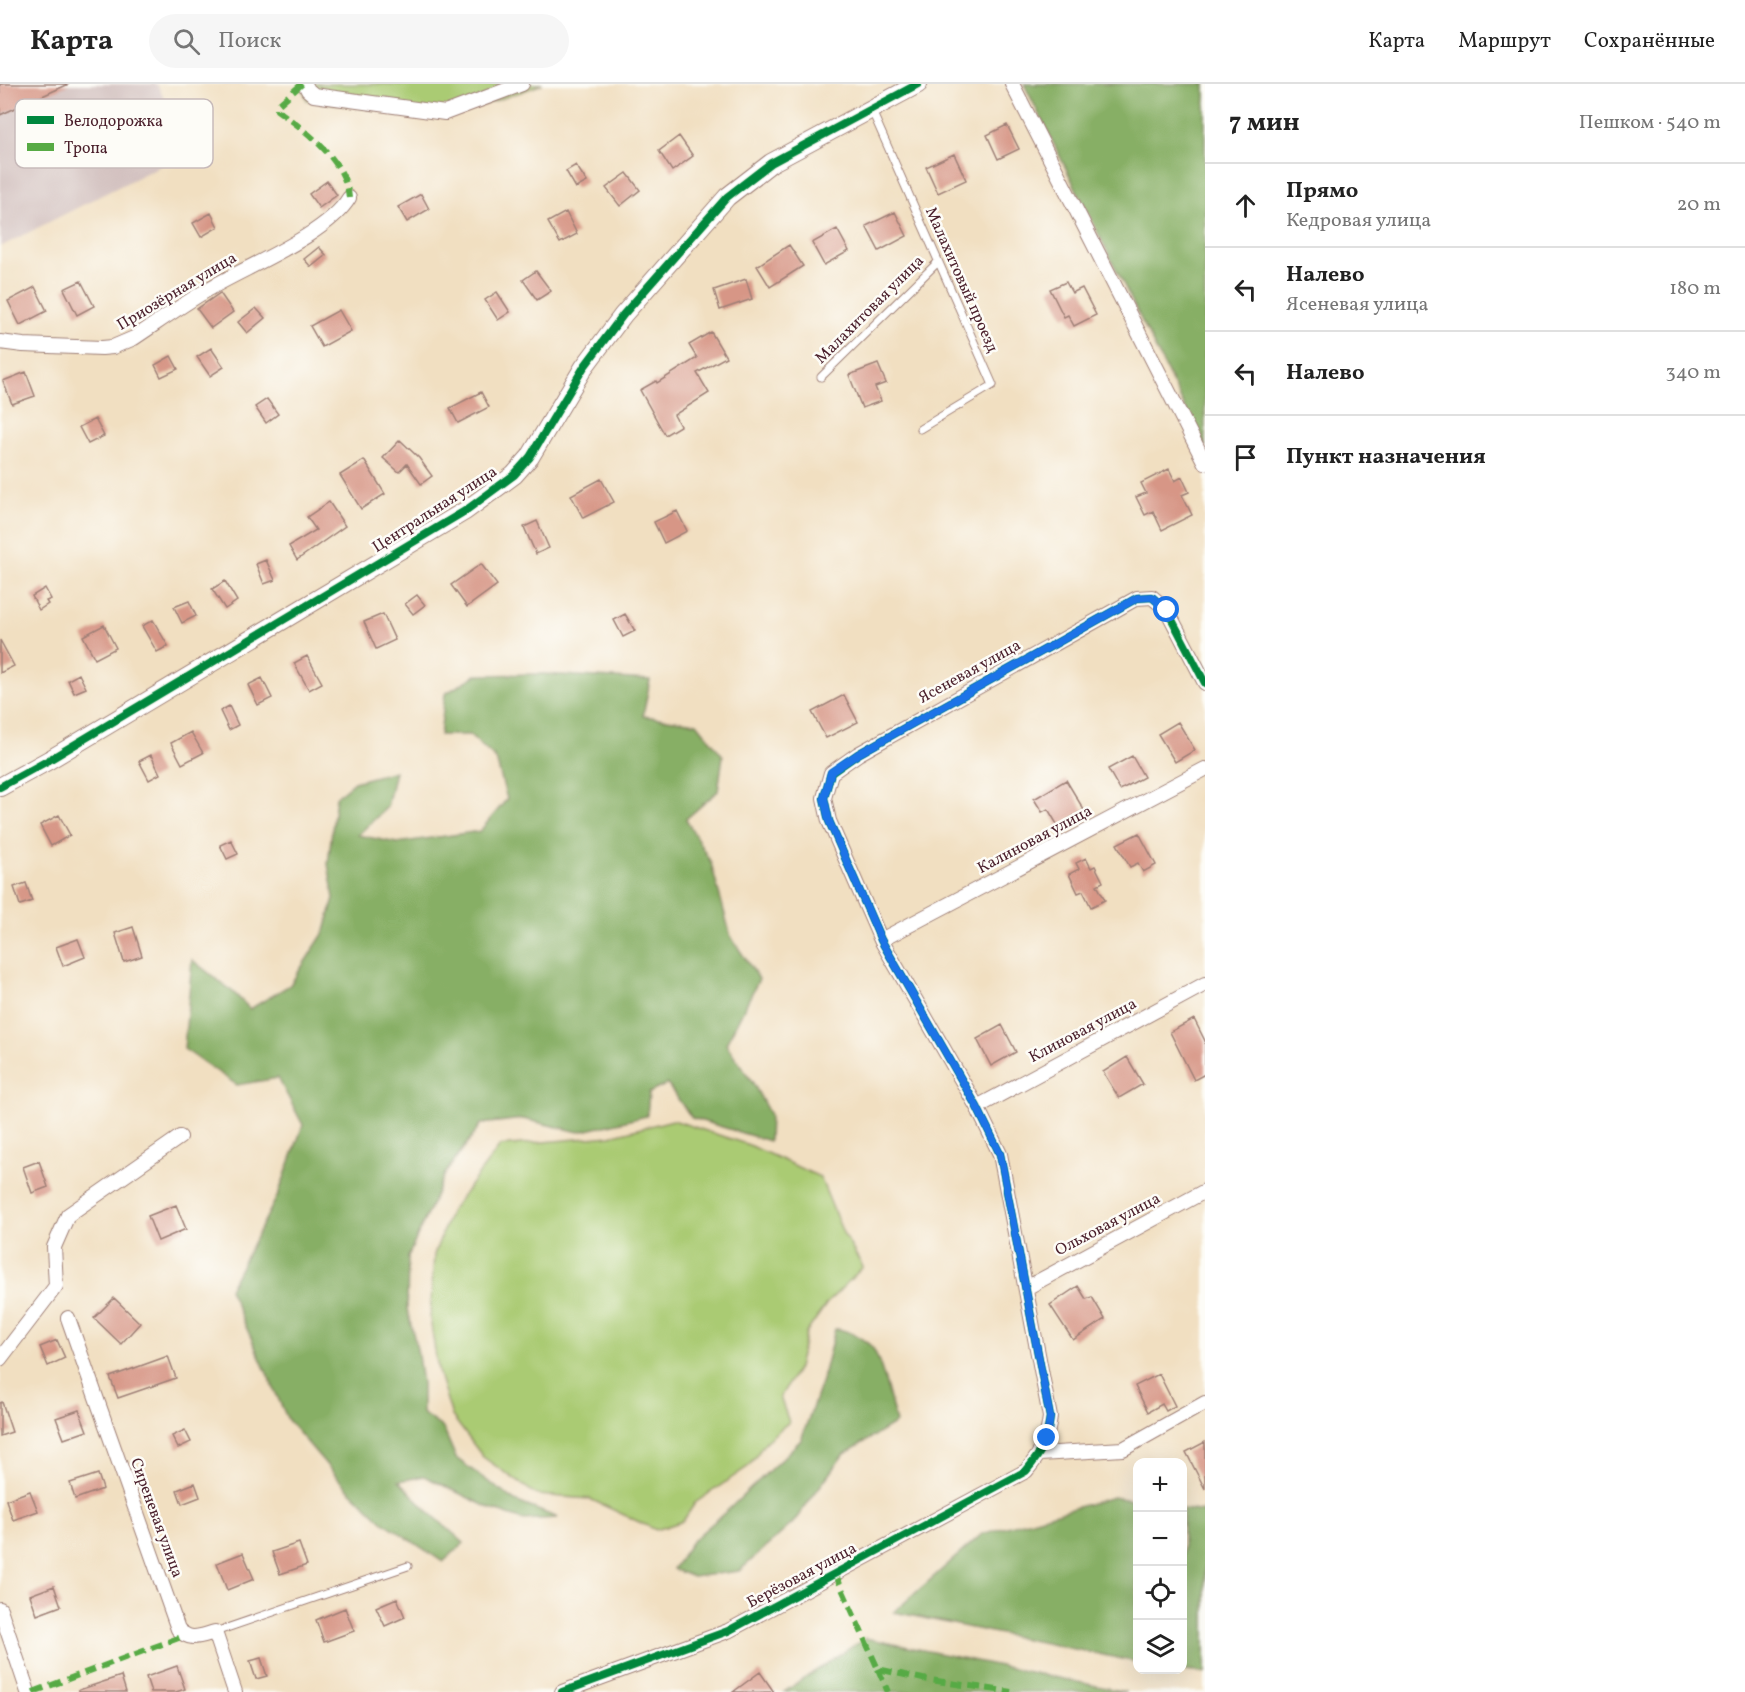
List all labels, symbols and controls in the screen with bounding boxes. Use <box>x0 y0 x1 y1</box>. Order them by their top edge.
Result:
search box <box>149 14 569 68</box>
text: Карта <box>30 22 113 61</box>
icon: search <box>170 25 203 58</box>
text: Поиск <box>218 26 281 57</box>
text: Карта <box>1368 27 1425 56</box>
text: Маршрут <box>1458 27 1551 56</box>
text: Сохранённые <box>1584 27 1715 56</box>
legend <box>15 99 213 168</box>
text: 7 мин <box>1229 105 1300 141</box>
text: Пешком · 540 m <box>1579 109 1721 137</box>
text: Велодорожка <box>64 111 163 133</box>
text: Тропа <box>64 138 108 160</box>
text: Прямо <box>1286 176 1358 207</box>
icon: ahead <box>1229 189 1262 222</box>
text: 20 m <box>1677 191 1721 219</box>
street label: Малахитовый проезд <box>919 204 1003 356</box>
text: Кедровая улица <box>1286 207 1431 235</box>
street label: Приозёрная улица <box>113 247 241 337</box>
street label: Малахитовая улица <box>811 251 929 369</box>
text: Налево <box>1286 260 1365 291</box>
icon: left <box>1229 273 1262 306</box>
text: 180 m <box>1669 275 1721 303</box>
text: Ясеневая улица <box>1286 291 1429 319</box>
icon: left <box>1229 357 1262 390</box>
text: Налево <box>1286 358 1365 389</box>
text: 340 m <box>1665 359 1721 387</box>
icon: arrive <box>1229 441 1262 474</box>
text: Пункт назначения <box>1286 442 1486 473</box>
street label: Центральная улица <box>368 461 502 559</box>
route start <box>1153 596 1179 622</box>
street label: Ясеневая улица <box>915 635 1025 709</box>
street label: Калиновая улица <box>974 800 1096 880</box>
street label: Клиновая улица <box>1025 993 1141 1069</box>
street label: Ольховая улица <box>1052 1188 1165 1262</box>
route end <box>1033 1424 1059 1450</box>
street label: Сиреневая улица <box>124 1455 188 1581</box>
map controls <box>1133 1458 1187 1674</box>
button: + <box>1133 1458 1187 1512</box>
button: − <box>1133 1512 1187 1566</box>
street label: Берёзовая улица <box>743 1538 861 1614</box>
button: locate <box>1133 1566 1187 1620</box>
button: layers <box>1133 1620 1187 1674</box>

